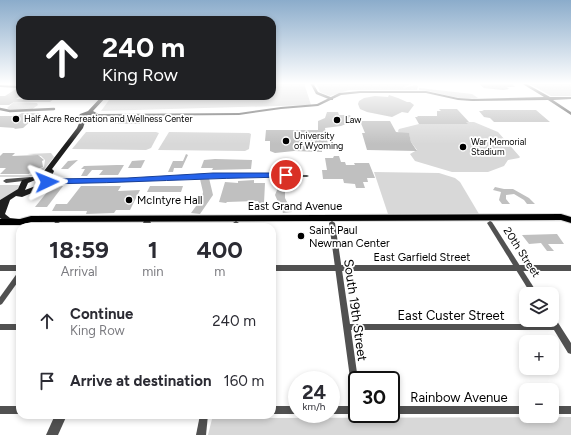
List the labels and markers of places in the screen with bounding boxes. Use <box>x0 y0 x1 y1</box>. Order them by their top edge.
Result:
place label: Half Acre Recreation and Wellness Center <box>24 113 192 124</box>
marker: Half Acre Recreation and Wellness Center <box>11 114 21 124</box>
place label: Law <box>345 114 361 125</box>
marker: Law <box>332 115 342 125</box>
place label: University of Wyoming <box>294 130 343 151</box>
marker: University of Wyoming <box>281 136 291 146</box>
place label: War Memorial Stadium <box>471 136 526 157</box>
marker: War Memorial Stadium <box>458 142 468 152</box>
pin <box>269 158 303 192</box>
place label: McIntyre Hall <box>137 194 202 207</box>
marker: McIntyre Hall <box>124 195 134 205</box>
place label: Saint Paul Newman Center <box>309 224 390 250</box>
marker: Saint Paul Newman Center <box>296 231 306 241</box>

